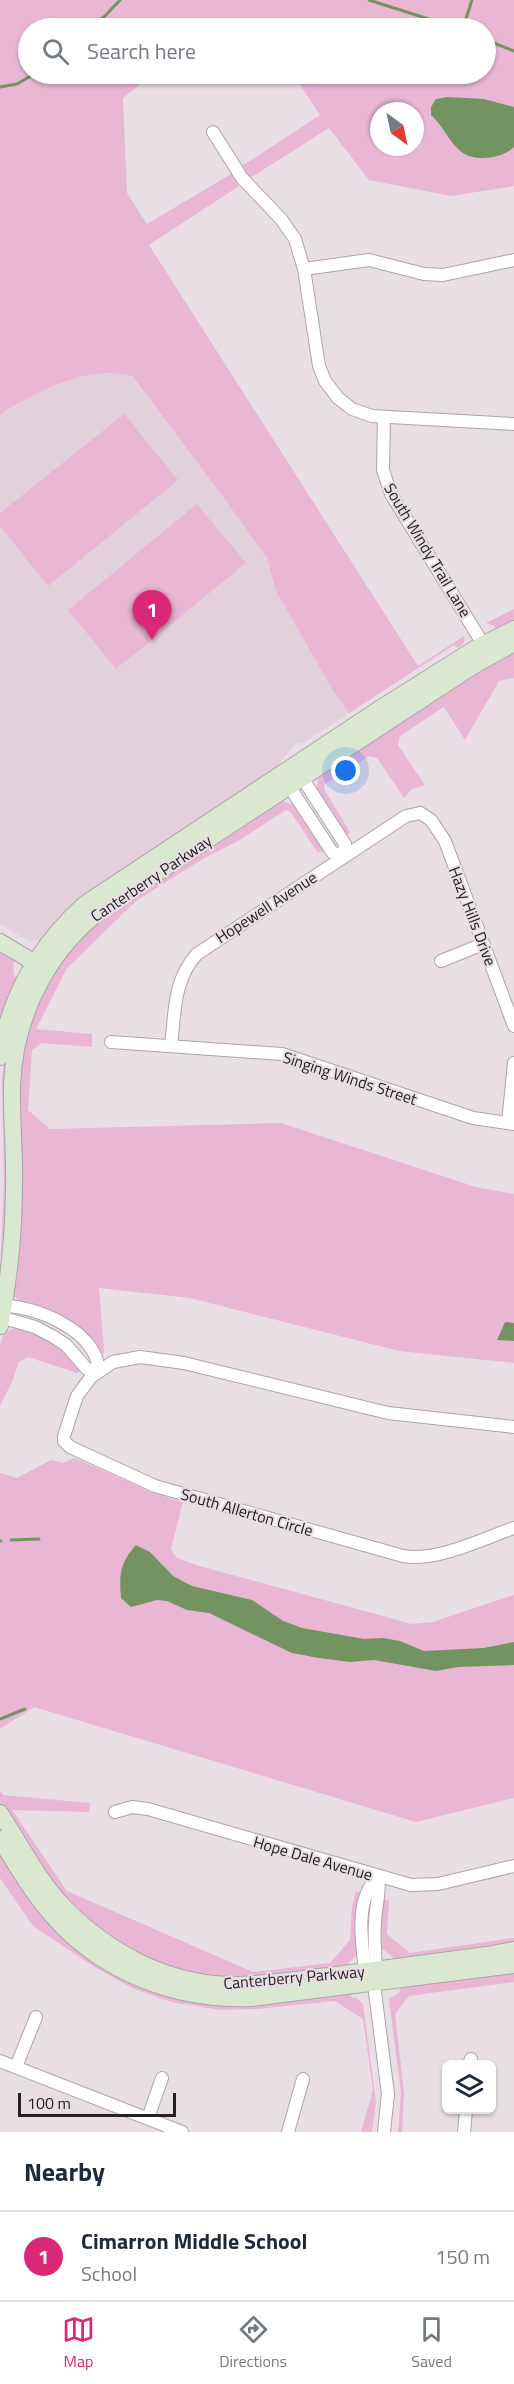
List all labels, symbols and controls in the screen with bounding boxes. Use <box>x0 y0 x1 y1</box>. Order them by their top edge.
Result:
search box <box>18 18 496 84</box>
text: Search here <box>87 34 196 68</box>
icon: search <box>39 35 72 68</box>
north arrow <box>370 102 424 156</box>
street label: South Windy Trail Lane <box>378 478 478 622</box>
pin: 1 <box>132 590 172 640</box>
your location <box>331 756 360 785</box>
street label: Canterberry Parkway <box>86 828 217 928</box>
street label: Hazy Hills Drive <box>443 863 503 969</box>
street label: Hopewell Avenue <box>211 865 321 949</box>
street label: Singing Winds Street <box>280 1045 421 1111</box>
street label: South Allerton Circle <box>178 1482 316 1542</box>
street label: Hope Dale Avenue <box>251 1830 375 1886</box>
street label: Canterberry Parkway <box>222 1959 366 1995</box>
map controls <box>442 2060 496 2114</box>
button: layers <box>442 2060 496 2114</box>
scale bar <box>18 2090 176 2118</box>
text: 100 m <box>27 2091 71 2115</box>
text: Nearby <box>24 2152 105 2191</box>
text: Cimarron Middle School <box>81 2224 307 2258</box>
text: 1 <box>38 2241 49 2272</box>
text: 150 m <box>435 2241 490 2272</box>
text: School <box>81 2258 137 2289</box>
tab: Map <box>62 2313 95 2373</box>
tab: Directions <box>219 2313 287 2373</box>
tab: Saved <box>411 2313 452 2373</box>

